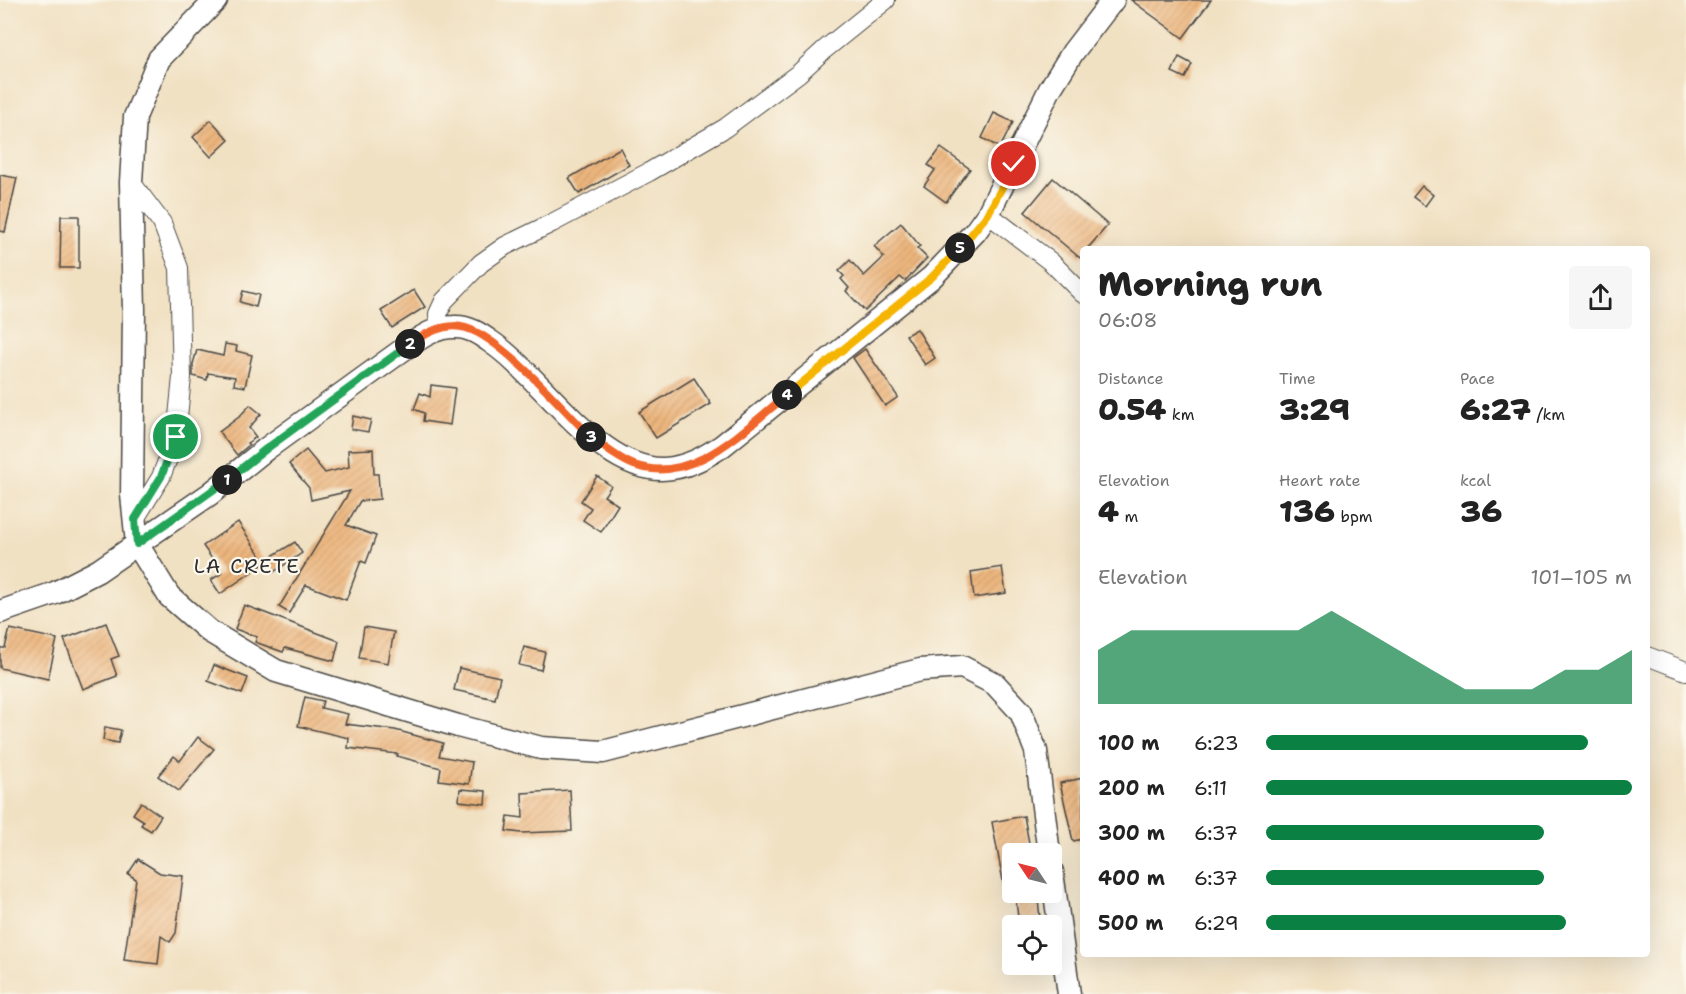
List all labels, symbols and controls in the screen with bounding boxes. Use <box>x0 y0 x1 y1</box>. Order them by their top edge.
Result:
pin <box>988 138 1039 189</box>
icon: check <box>997 147 1030 180</box>
pin: 5 <box>945 233 975 263</box>
text: 5 <box>955 237 965 258</box>
text: Morning run <box>1098 262 1322 307</box>
button: share <box>1569 266 1632 329</box>
text: 06:08 <box>1098 307 1157 333</box>
pin: 2 <box>395 329 425 359</box>
text: 2 <box>404 333 416 354</box>
text: Distance <box>1098 368 1164 389</box>
text: Time <box>1279 368 1316 389</box>
text: Pace <box>1460 368 1495 389</box>
pin: 4 <box>772 380 802 410</box>
text: 4 <box>781 384 793 405</box>
text: 0.54 <box>1098 389 1166 430</box>
text: 3:29 <box>1279 389 1350 430</box>
text: 6:27 <box>1460 389 1531 430</box>
text: km <box>1166 404 1194 425</box>
text: /km <box>1531 404 1565 425</box>
pin <box>150 411 201 462</box>
icon: arrive <box>159 420 192 453</box>
pin: 3 <box>576 422 606 452</box>
text: 3 <box>585 426 597 447</box>
pin: 1 <box>212 465 242 495</box>
text: 1 <box>223 469 231 490</box>
text: Elevation <box>1098 470 1170 491</box>
text: Heart rate <box>1279 470 1361 491</box>
text: kcal <box>1460 470 1491 491</box>
text: 4 <box>1098 491 1119 532</box>
text: 136 <box>1279 491 1335 532</box>
text: 36 <box>1460 491 1502 532</box>
text: m <box>1119 506 1138 527</box>
text: bpm <box>1335 506 1373 527</box>
district label: LA CRETE <box>194 553 300 579</box>
text: Elevation <box>1098 564 1188 590</box>
text: 101–105 m <box>1531 564 1632 590</box>
text: 100 m <box>1098 730 1160 756</box>
text: 6:23 <box>1194 730 1239 756</box>
text: 200 m <box>1098 775 1165 801</box>
text: 6:11 <box>1194 775 1227 801</box>
text: 300 m <box>1098 820 1165 846</box>
text: 6:37 <box>1194 820 1238 846</box>
north arrow <box>1002 843 1062 903</box>
map controls <box>1002 843 1062 975</box>
text: 400 m <box>1098 865 1165 891</box>
text: 6:37 <box>1194 865 1238 891</box>
text: 500 m <box>1098 910 1164 936</box>
text: 6:29 <box>1194 910 1239 936</box>
button: locate <box>1002 915 1062 975</box>

